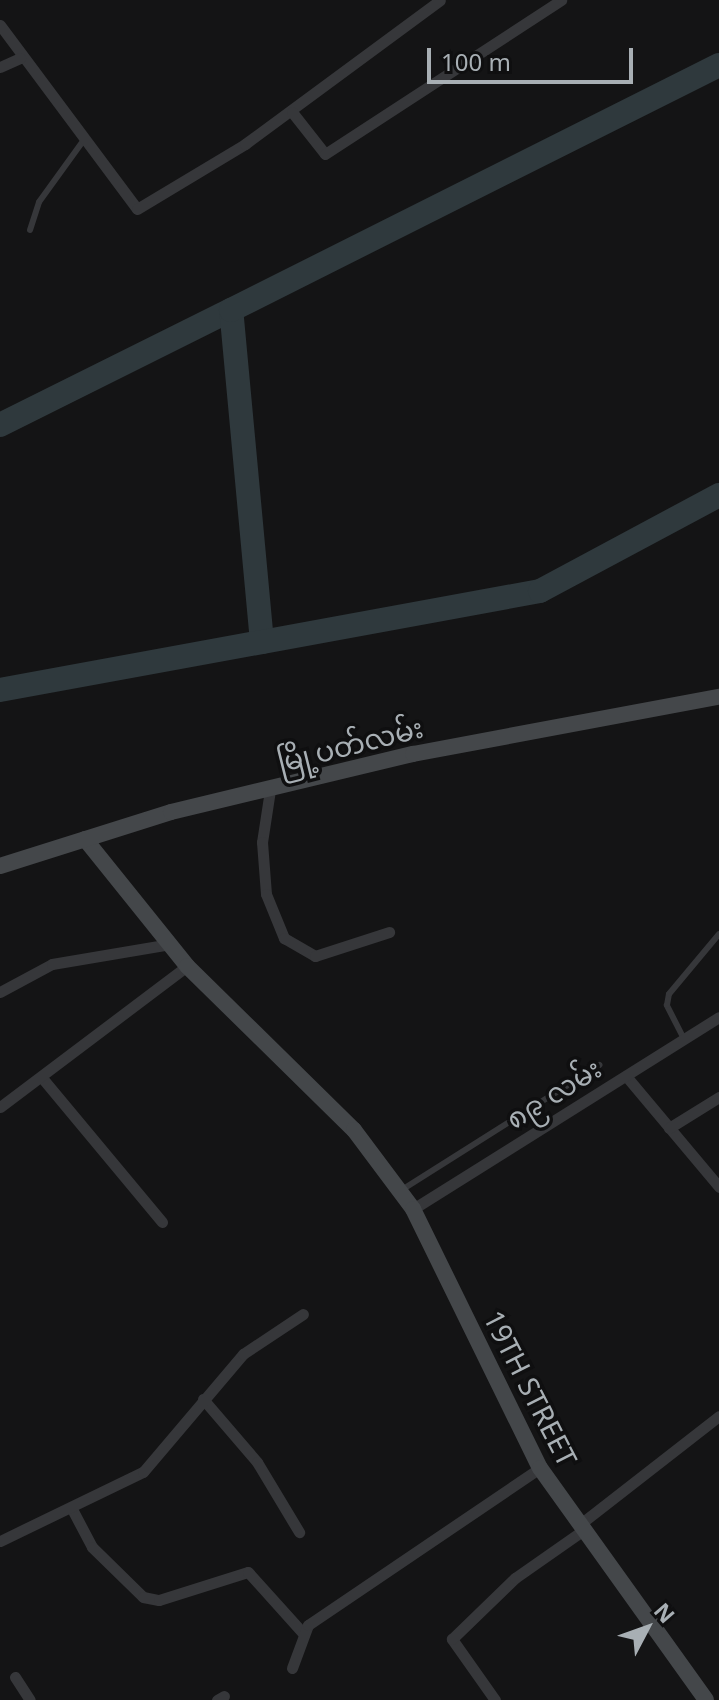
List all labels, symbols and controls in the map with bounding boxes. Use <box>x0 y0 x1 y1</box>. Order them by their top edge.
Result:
scale bar <box>431 32 637 82</box>
text: 100 m <box>441 45 511 78</box>
street label: မြို့ပတ်လမ်း <box>274 710 426 778</box>
street label: ၈၉ လမ်း <box>499 1051 607 1135</box>
street label: 19TH STREET <box>477 1304 585 1472</box>
north arrow <box>607 1588 687 1668</box>
text: N <box>648 1596 682 1629</box>

